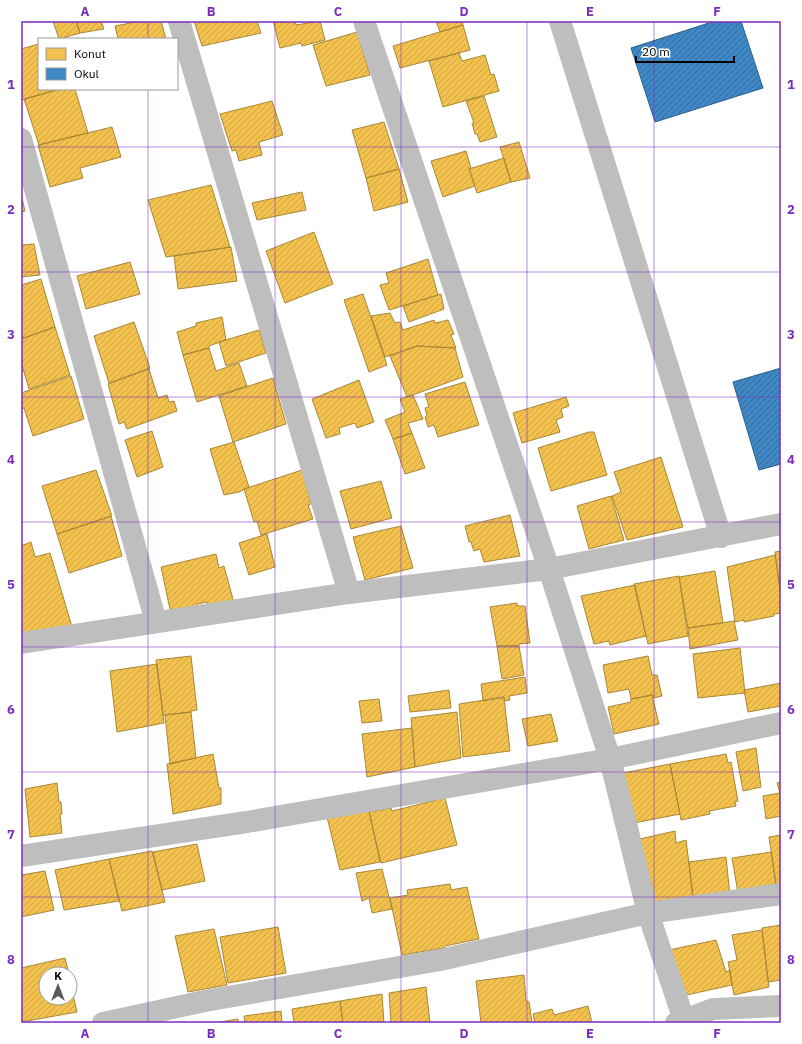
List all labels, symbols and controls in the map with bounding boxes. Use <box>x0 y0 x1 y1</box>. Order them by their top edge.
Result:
text: A <box>81 3 90 20</box>
text: B <box>207 3 216 20</box>
text: C <box>334 3 343 20</box>
text: D <box>459 3 469 20</box>
text: E <box>586 3 594 20</box>
text: F <box>713 3 721 20</box>
legend <box>38 38 178 90</box>
scale bar <box>636 38 734 64</box>
text: 20 m <box>642 44 670 59</box>
text: Konut <box>74 46 106 61</box>
text: Okul <box>74 66 99 81</box>
text: 1 <box>7 76 15 93</box>
text: 1 <box>787 76 795 93</box>
text: 2 <box>7 201 15 218</box>
text: 2 <box>787 201 795 218</box>
text: 3 <box>7 326 15 343</box>
text: 3 <box>787 326 795 343</box>
text: 4 <box>7 451 15 468</box>
text: 4 <box>787 451 795 468</box>
text: 5 <box>7 576 15 593</box>
text: 5 <box>787 576 795 593</box>
text: 6 <box>7 701 15 718</box>
text: 6 <box>787 701 795 718</box>
text: 7 <box>7 826 15 843</box>
text: 7 <box>787 826 795 843</box>
text: 8 <box>7 951 15 968</box>
text: 8 <box>787 951 795 968</box>
north arrow <box>38 966 78 1006</box>
text: K <box>54 969 62 983</box>
text: A <box>81 1025 90 1042</box>
text: B <box>207 1025 216 1042</box>
text: C <box>334 1025 343 1042</box>
text: D <box>459 1025 469 1042</box>
text: E <box>586 1025 594 1042</box>
text: F <box>713 1025 721 1042</box>

